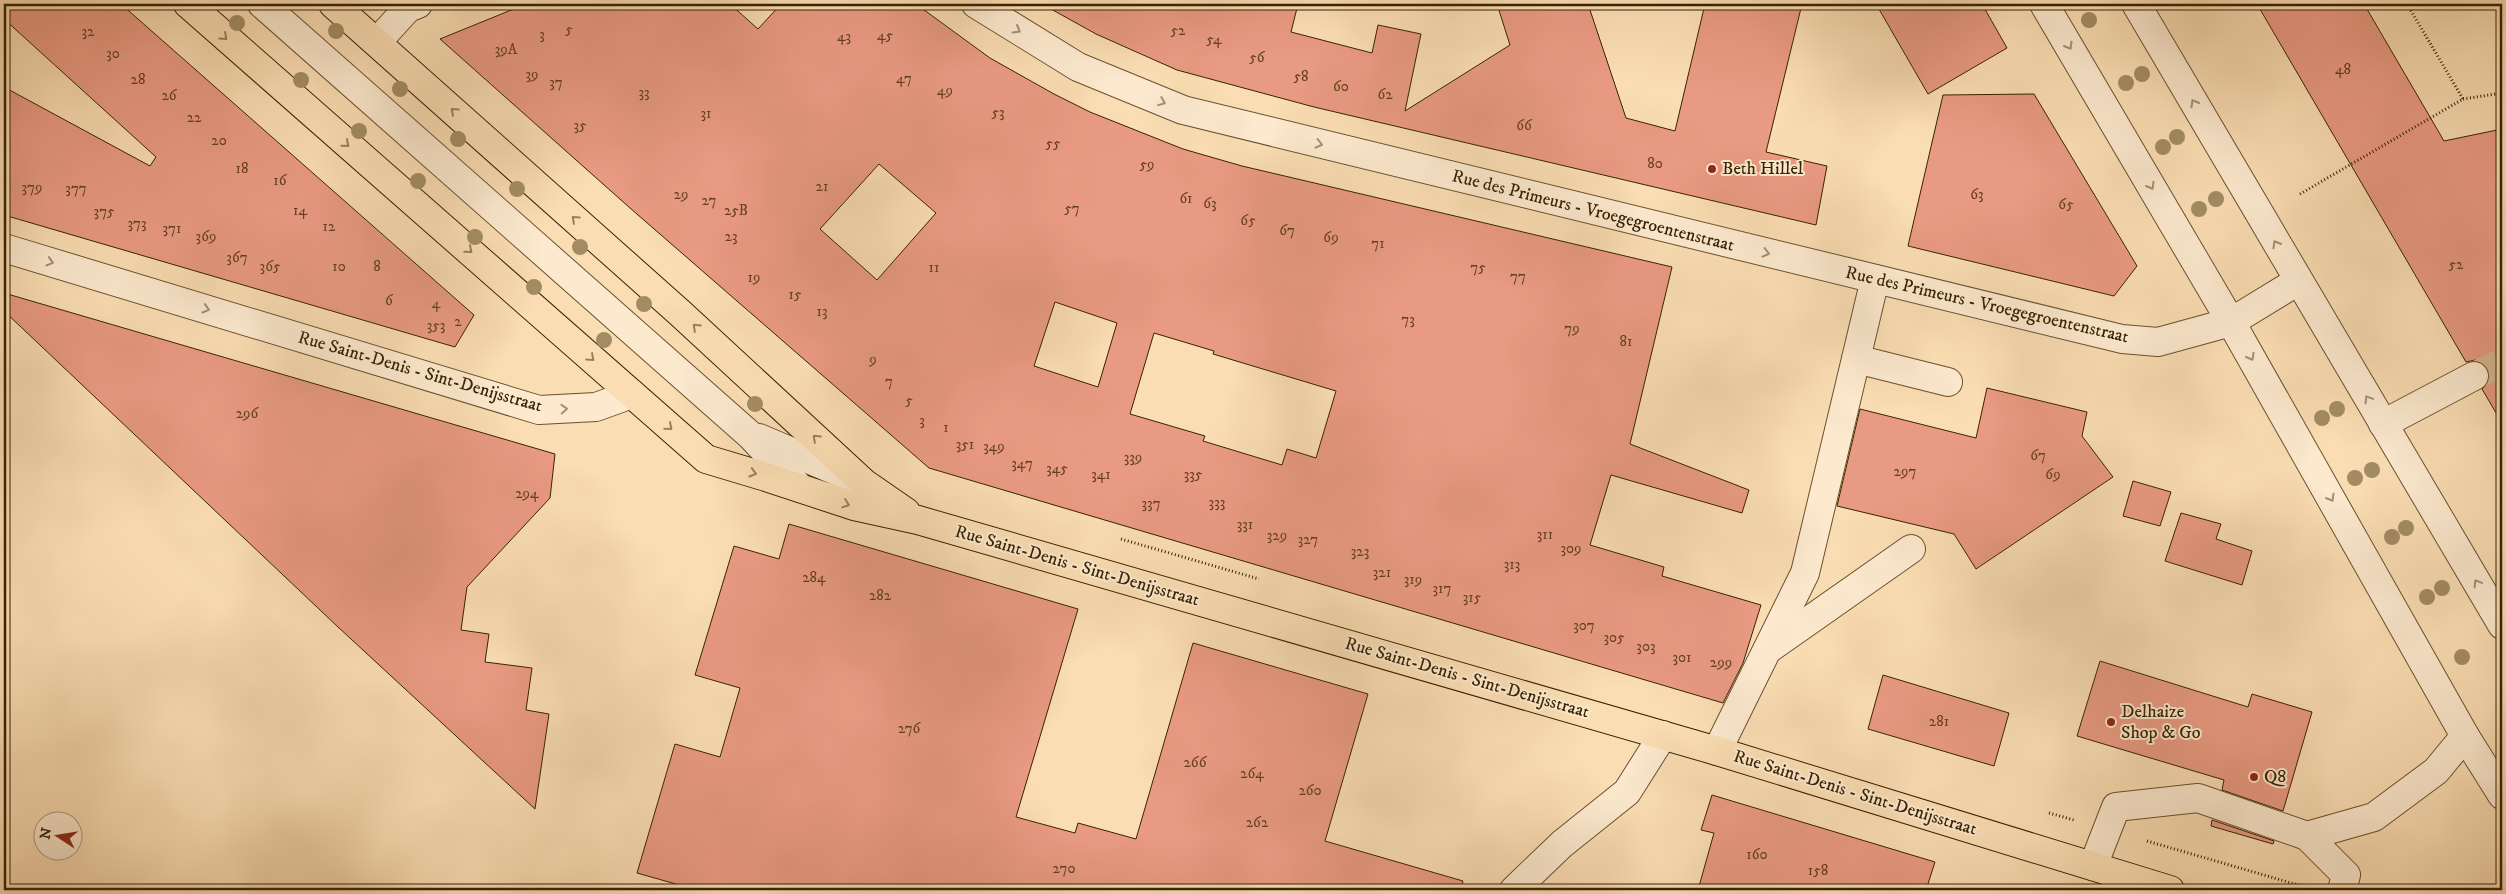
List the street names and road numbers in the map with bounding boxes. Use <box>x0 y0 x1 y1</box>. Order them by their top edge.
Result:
street label: Rue des Primeurs - Vroegegroentenstraat <box>1450 165 1737 257</box>
street label: Rue des Primeurs - Vroegegroentenstraat <box>1843 262 2131 348</box>
street label: Rue Saint-Denis - Sint-Denijsstraat <box>295 327 545 418</box>
street label: Rue Saint-Denis - Sint-Denijsstraat <box>952 521 1202 612</box>
street label: Rue Saint-Denis - Sint-Denijsstraat <box>1342 633 1592 724</box>
street label: Rue Saint-Denis - Sint-Denijsstraat <box>1731 745 1980 841</box>

